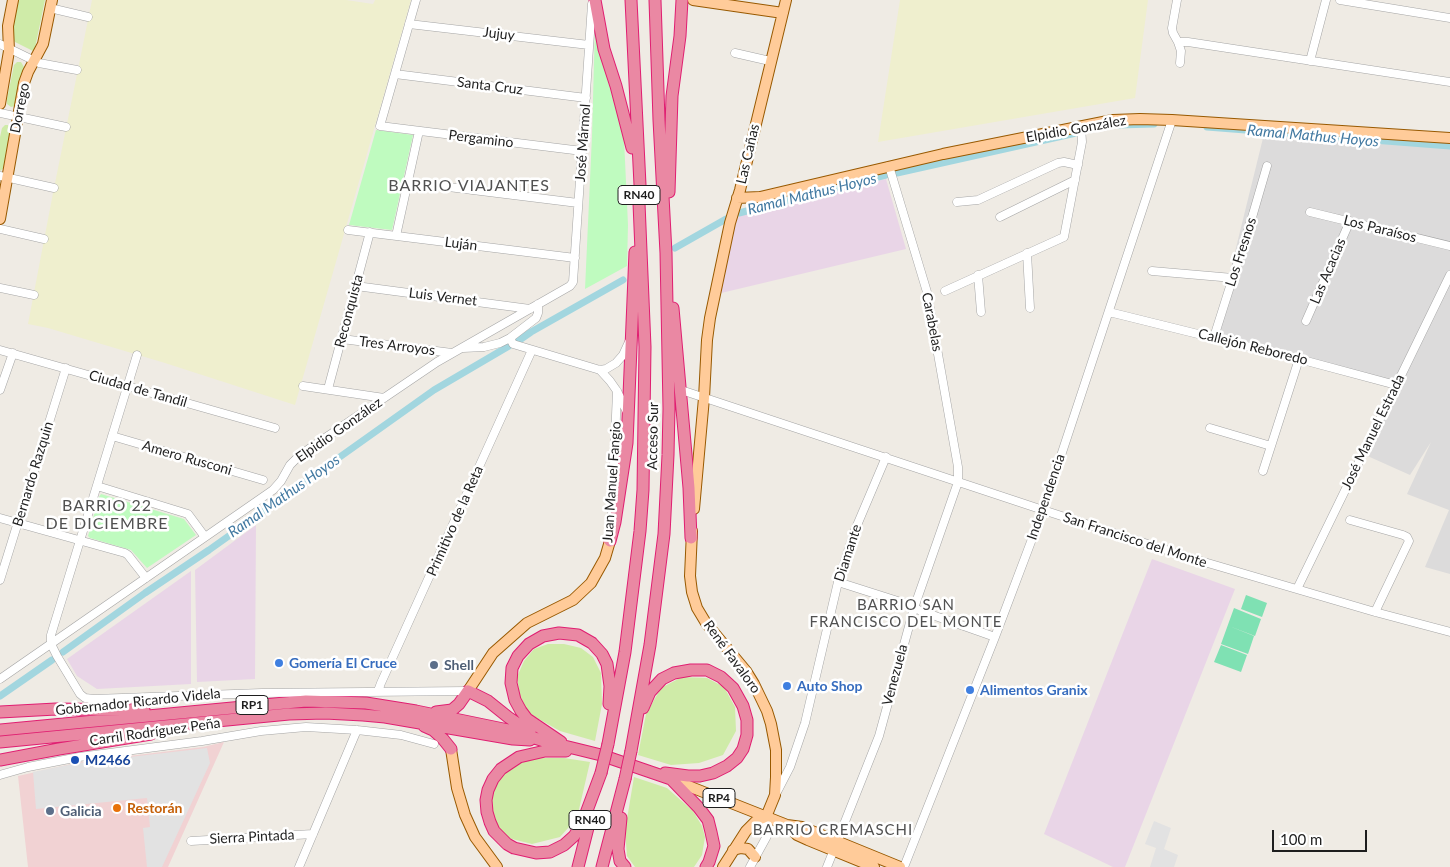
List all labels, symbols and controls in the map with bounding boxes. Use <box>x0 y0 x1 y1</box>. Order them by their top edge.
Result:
street label: Jujuy <box>482 24 516 44</box>
street label: Santa Cruz <box>456 74 524 98</box>
street label: Dorrego <box>7 81 33 135</box>
street label: José Mármol <box>572 103 594 183</box>
street label: Elpidio González <box>1025 112 1127 146</box>
water label: Ramal Mathus Hoyos <box>1246 121 1380 151</box>
street label: Las Cañas <box>733 122 763 186</box>
street label: Pergamino <box>448 127 514 151</box>
water label: Ramal Mathus Hoyos <box>746 169 878 219</box>
district label: BARRIO VIAJANTES <box>386 176 552 196</box>
road number: RN40 <box>618 186 660 204</box>
street label: Los Paraísos <box>1342 212 1418 246</box>
street label: Los Fresnos <box>1222 215 1260 289</box>
street label: Luján <box>444 234 478 254</box>
street label: Las Acacias <box>1307 236 1349 306</box>
street label: Reconquista <box>331 273 367 349</box>
street label: Luis Vernet <box>408 284 478 310</box>
street label: Carabelas <box>918 291 946 353</box>
street label: Callejón Reboredo <box>1196 325 1310 369</box>
street label: Tres Arroyos <box>358 333 436 359</box>
street label: Ciudad de Tandil <box>87 367 189 411</box>
street label: José Manuel Estrada <box>1338 372 1408 492</box>
street label: Elpidio González <box>293 394 385 466</box>
street label: Acceso Sur <box>644 402 662 470</box>
street label: Bernardo Razquin <box>9 419 57 529</box>
street label: Juan Manuel Fangio <box>599 421 625 543</box>
street label: Amero Rusconi <box>140 437 234 479</box>
water label: Ramal Mathus Hoyos <box>225 451 343 541</box>
street label: Independencia <box>1023 452 1069 542</box>
street label: Primitivo de la Reta <box>423 463 487 579</box>
district label: BARRIO 22 DE DICIEMBRE <box>44 496 170 534</box>
street label: San Francisco del Monte <box>1061 509 1209 571</box>
street label: Diamante <box>831 522 865 584</box>
district label: BARRIO SAN FRANCISCO DEL MONTE <box>807 596 1005 631</box>
street label: René Favaloro <box>700 617 764 697</box>
street label: Venezuela <box>879 642 911 708</box>
place label: Gomería El Cruce <box>289 655 397 671</box>
marker: Gomería El Cruce <box>273 657 285 669</box>
place label: Shell <box>444 657 474 673</box>
marker: Shell <box>428 659 440 671</box>
place label: Auto Shop <box>797 678 863 694</box>
marker: Auto Shop <box>781 680 793 692</box>
place label: Alimentos Granix <box>980 682 1088 698</box>
marker: Alimentos Granix <box>964 684 976 696</box>
street label: Gobernador Ricardo Videla <box>55 685 221 719</box>
road number: RP1 <box>236 696 268 714</box>
street label: Carril Rodríguez Peña <box>89 715 221 749</box>
place label: M2466 <box>85 752 131 768</box>
marker: M2466 <box>69 754 81 766</box>
road number: RP4 <box>703 788 735 808</box>
place label: Restorán <box>127 800 182 816</box>
marker: Restorán <box>111 802 123 814</box>
place label: Galicia <box>60 803 102 819</box>
marker: Galicia <box>44 805 56 817</box>
road number: RN40 <box>569 810 611 830</box>
scale bar <box>1275 820 1370 852</box>
district label: BARRIO CREMASCHI <box>751 821 915 839</box>
street label: Sierra Pintada <box>209 826 295 848</box>
text: 100 m <box>1280 830 1322 848</box>

